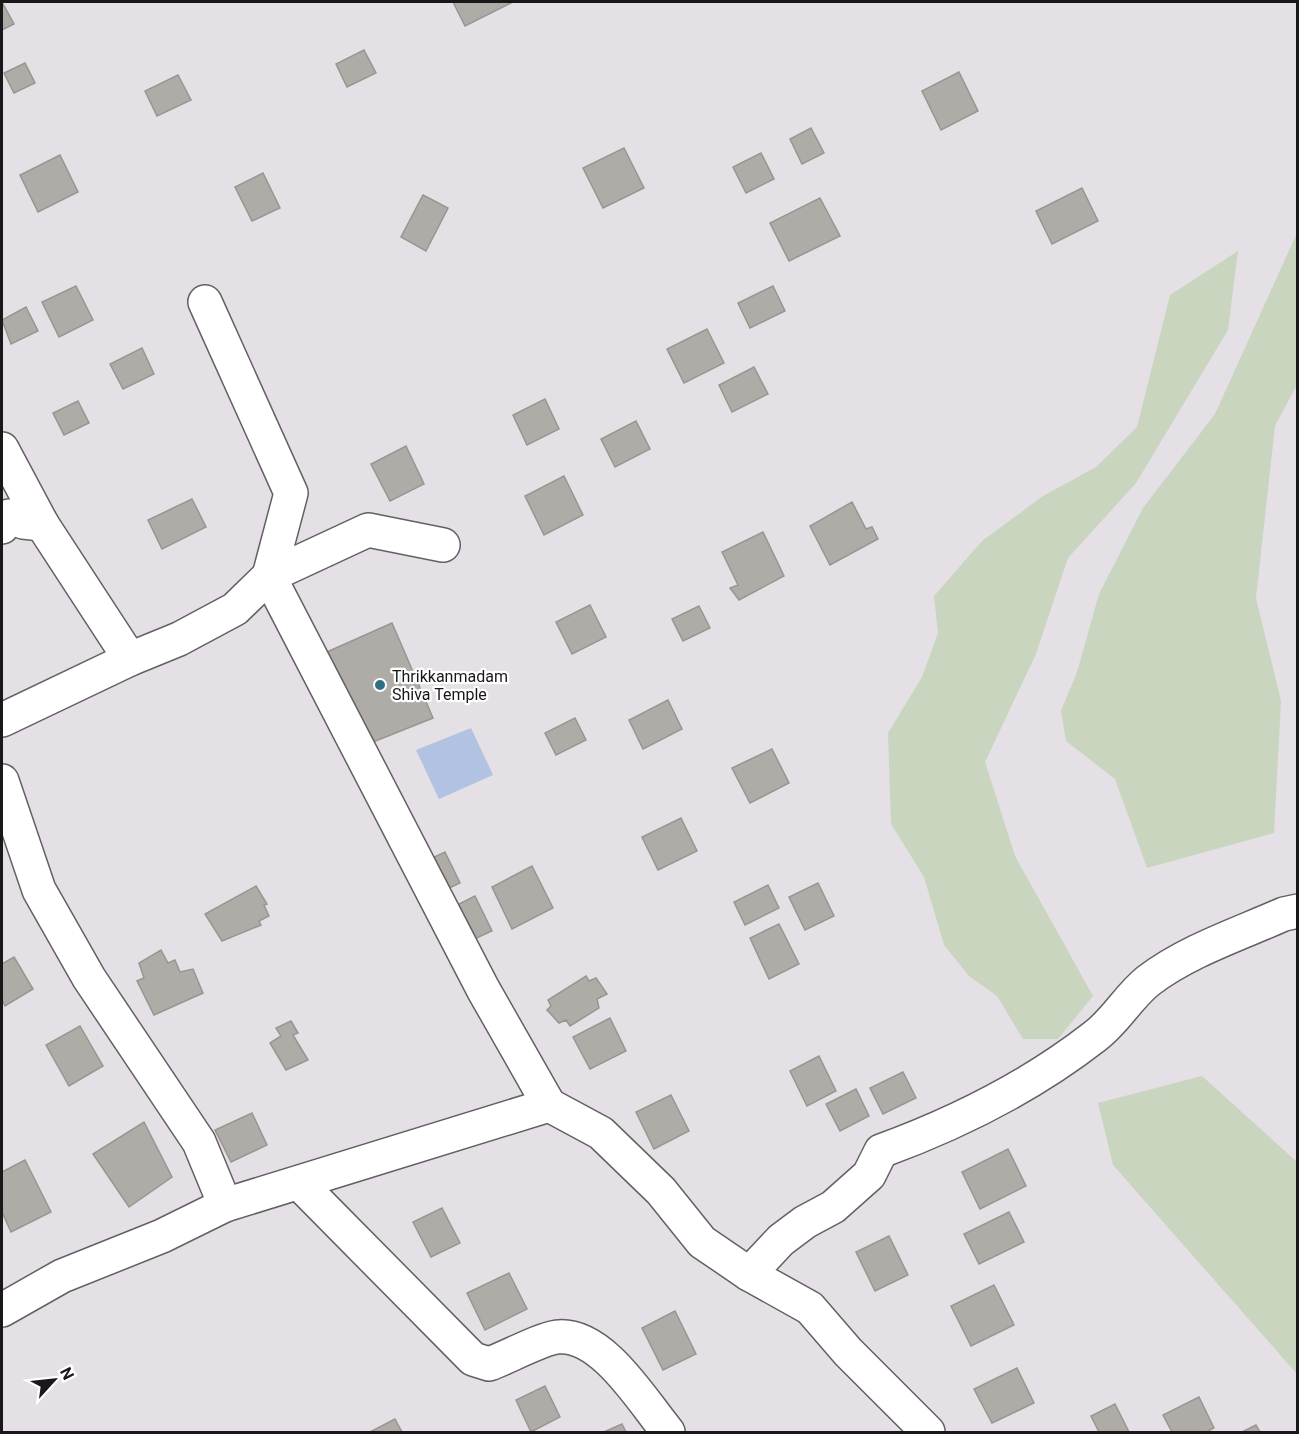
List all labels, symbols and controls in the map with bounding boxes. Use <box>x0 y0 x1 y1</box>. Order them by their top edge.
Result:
place label: Thrikkanmadam Shiva Temple <box>392 667 508 704</box>
marker: Thrikkanmadam Shiva Temple <box>373 678 387 692</box>
north arrow <box>24 1350 84 1410</box>
text: N <box>56 1364 78 1383</box>

